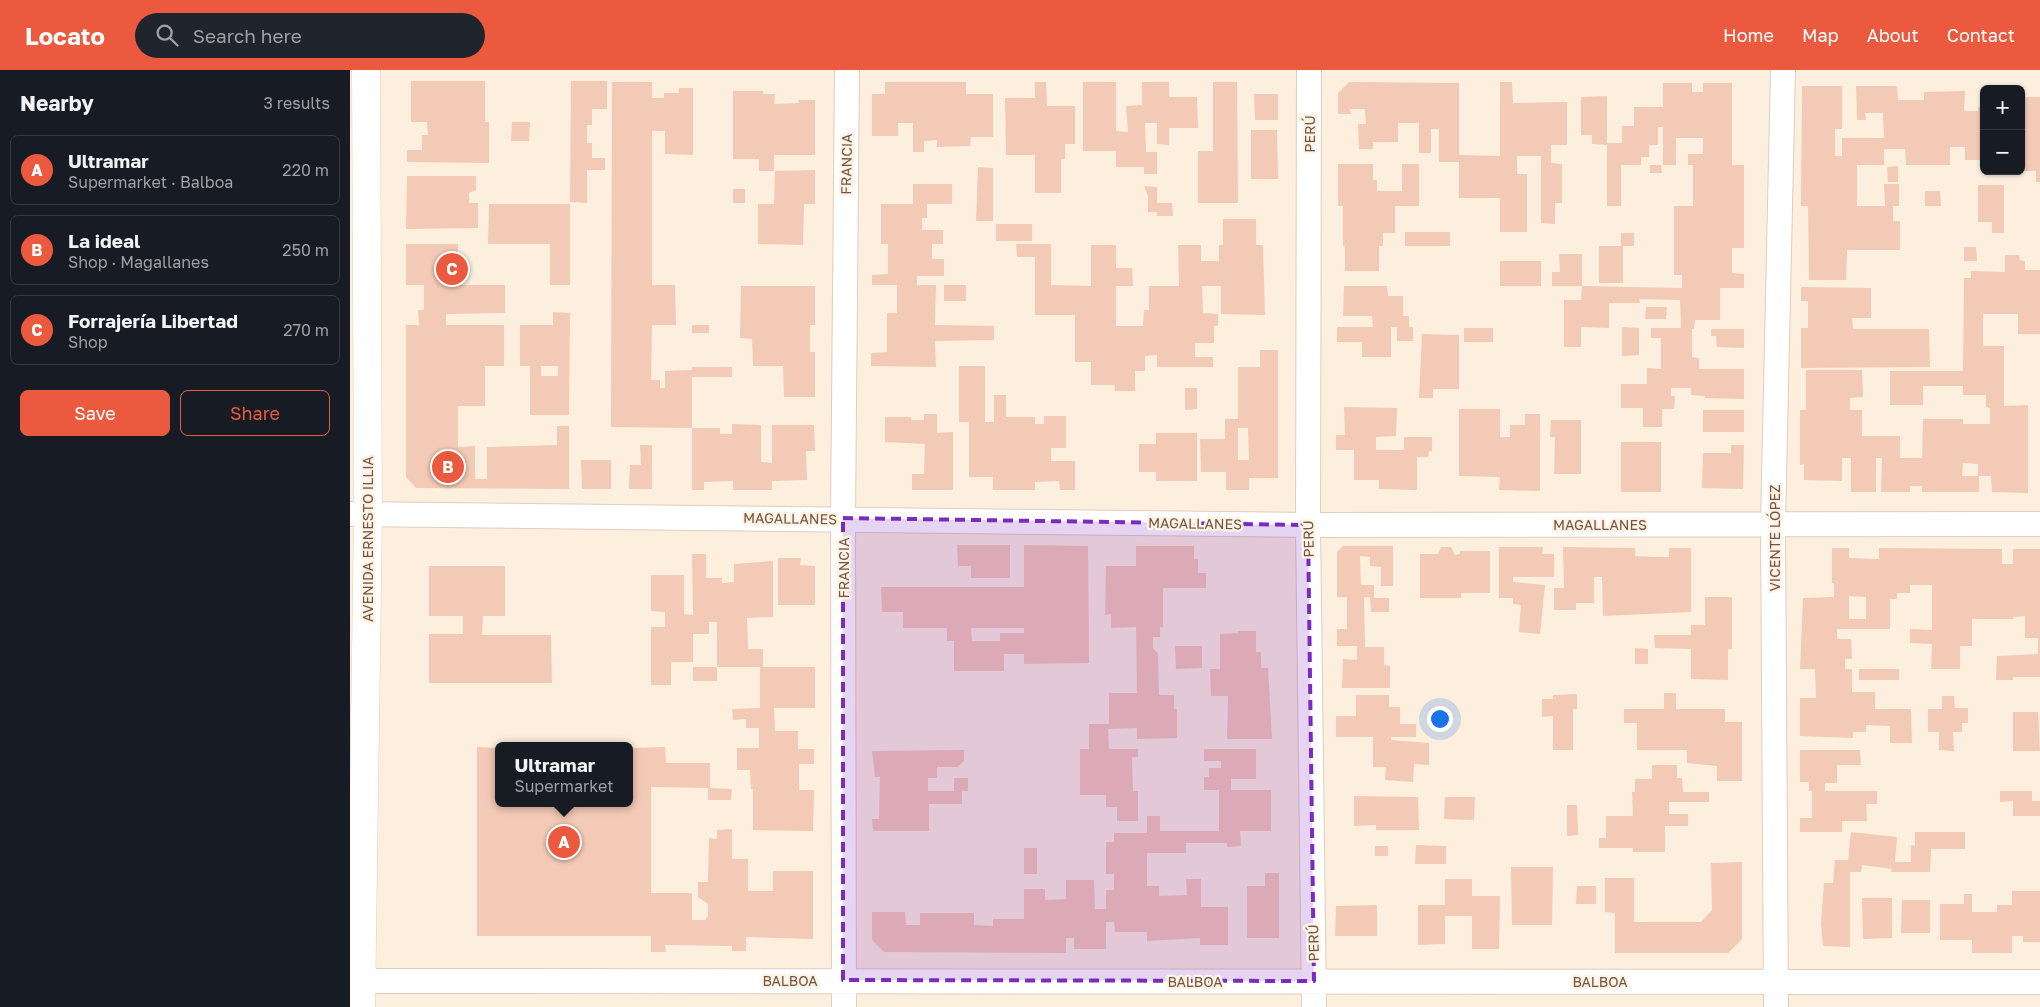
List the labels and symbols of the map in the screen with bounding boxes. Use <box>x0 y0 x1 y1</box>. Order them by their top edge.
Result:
street label: PERÚ <box>1301 115 1318 153</box>
street label: FRANCIA <box>837 133 855 195</box>
pin: C <box>436 250 468 288</box>
pin: B <box>432 448 464 486</box>
street label: AVENIDA ERNESTO ILLIA <box>359 455 376 622</box>
street label: VICENTE LÓPEZ <box>1766 484 1783 592</box>
street label: MAGALLANES <box>743 509 837 527</box>
street label: MAGALLANES <box>1148 514 1242 532</box>
street label: MAGALLANES <box>1553 516 1647 533</box>
street label: PERÚ <box>1299 520 1317 558</box>
street label: FRANCIA <box>835 537 852 599</box>
your location <box>1427 706 1453 732</box>
pin: A <box>548 823 580 861</box>
street label: PERÚ <box>1304 924 1322 962</box>
street label: BALBOA <box>762 972 818 989</box>
street label: BALBOA <box>1167 973 1223 990</box>
street label: BALBOA <box>1572 973 1628 990</box>

